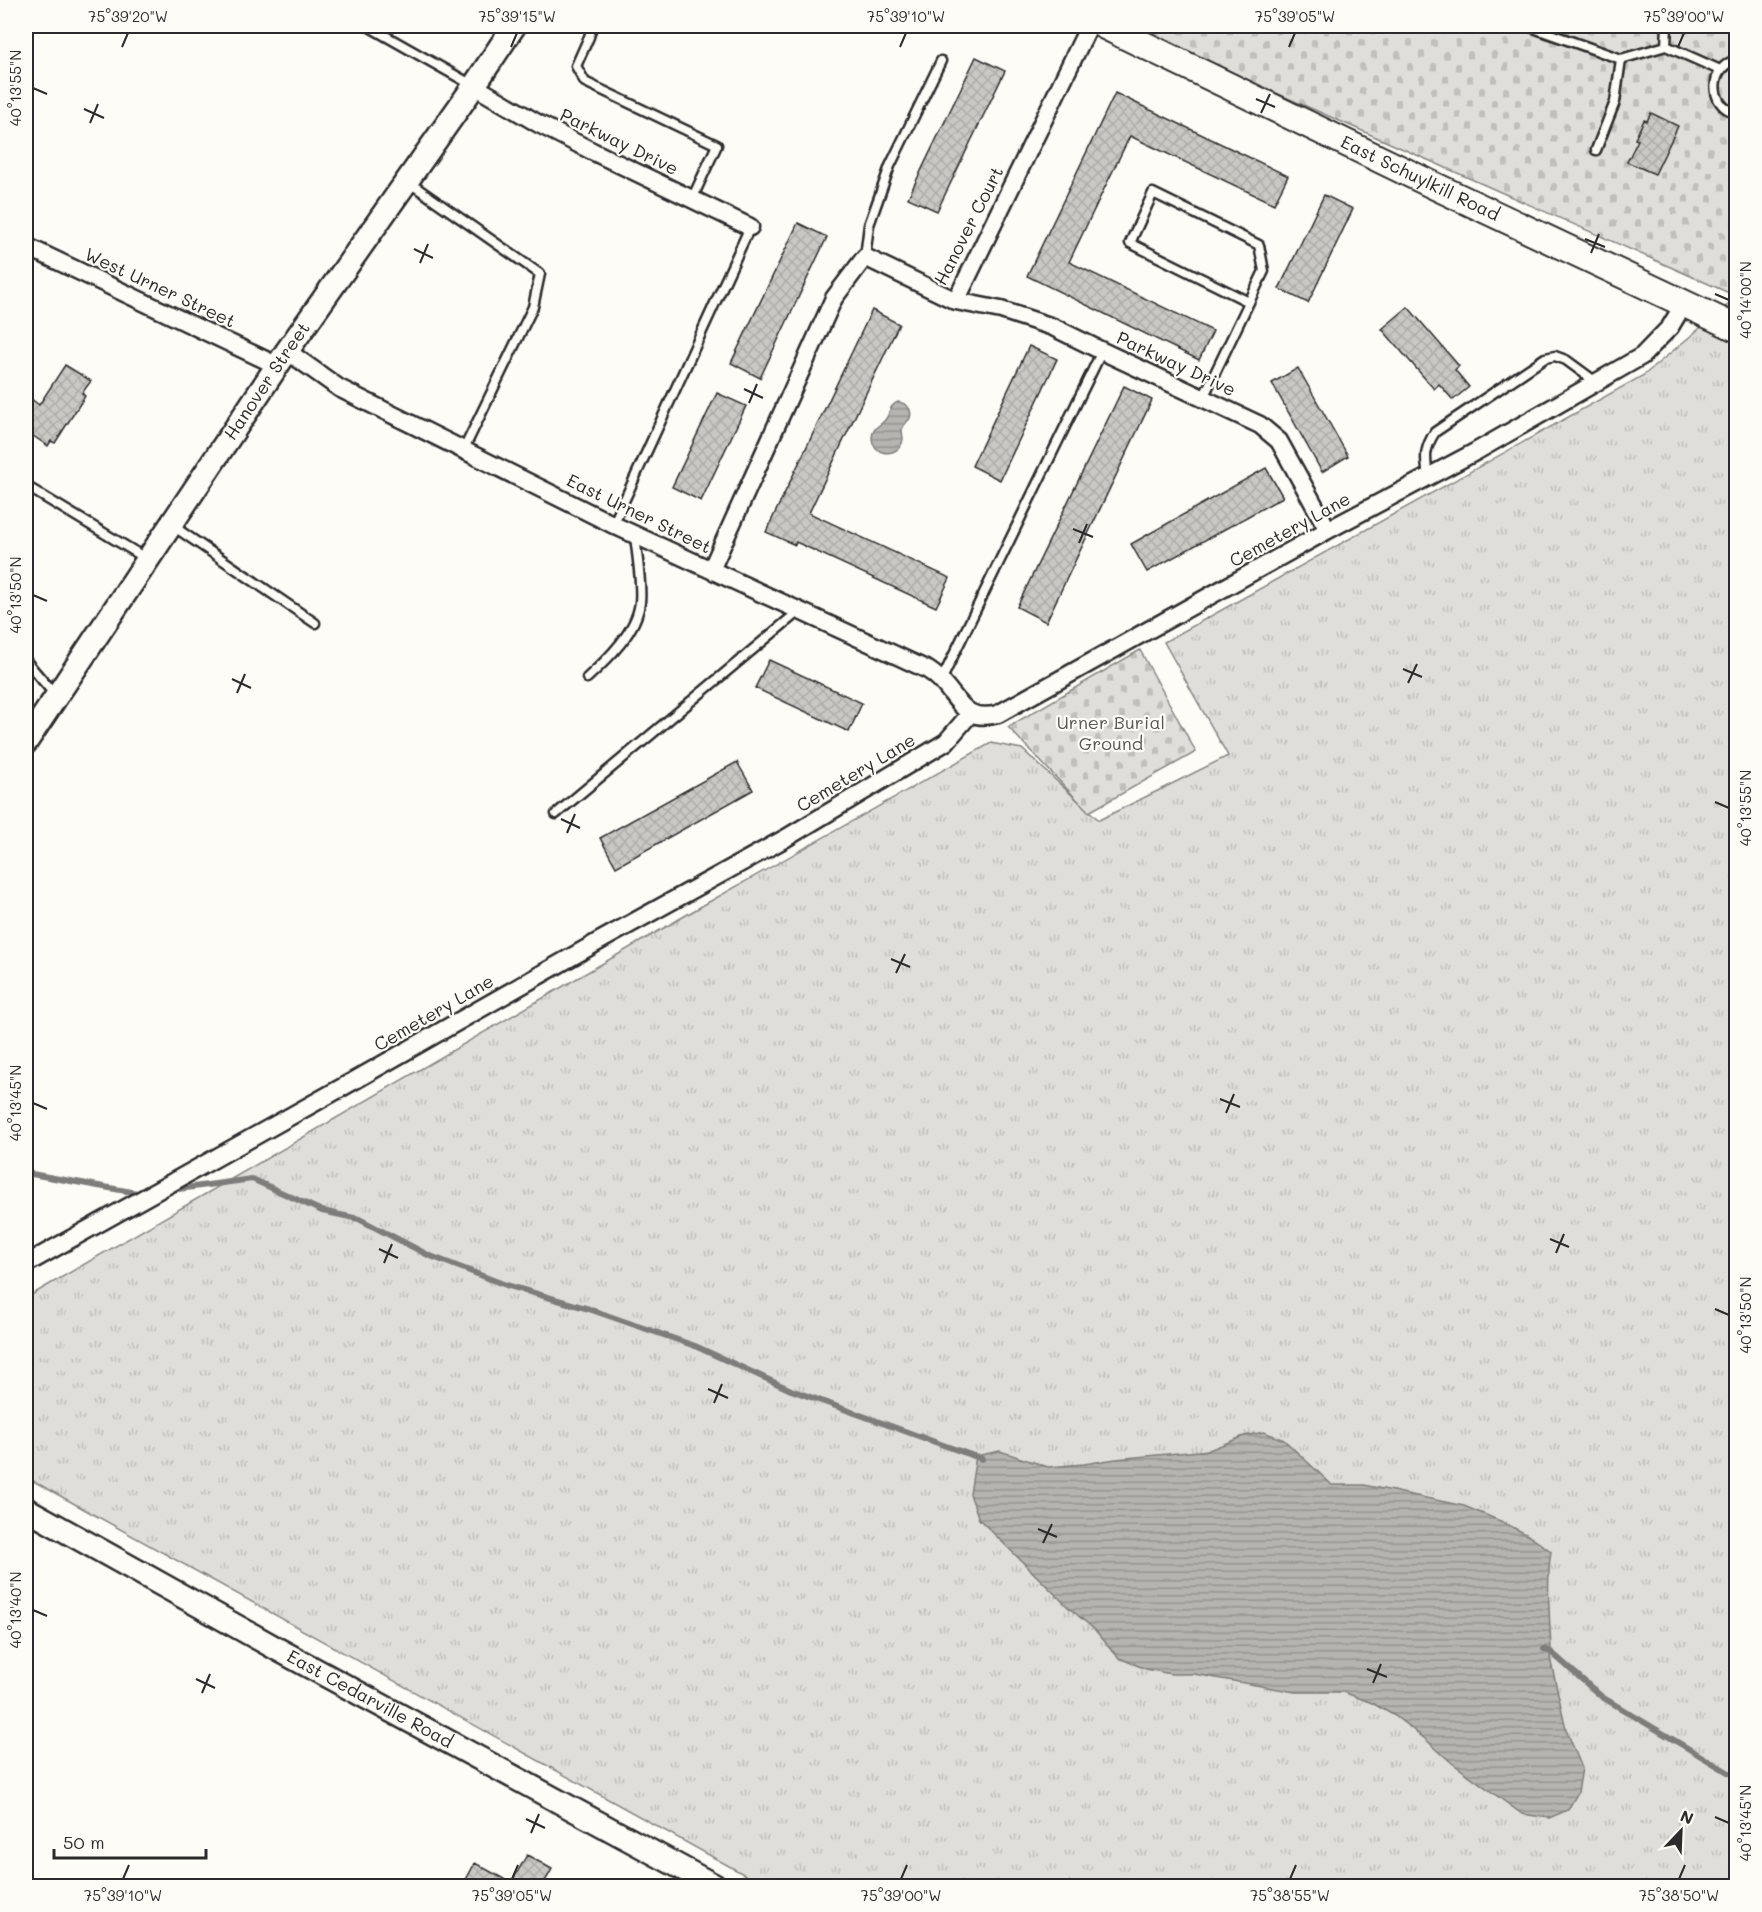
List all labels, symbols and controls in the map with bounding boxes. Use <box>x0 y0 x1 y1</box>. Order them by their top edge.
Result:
text: 75°39'20"W <box>88 6 168 26</box>
text: 75°39'15"W <box>478 6 556 26</box>
text: 75°39'10"W <box>867 6 945 26</box>
text: 75°39'05"W <box>1255 6 1335 26</box>
text: 75°39'00"W <box>1644 6 1724 26</box>
text: 40°13'55"N <box>5 50 25 126</box>
street label: Parkway Drive <box>556 102 683 180</box>
street label: East Schuylkill Road <box>1337 129 1504 226</box>
street label: Hanover Court <box>928 162 1008 289</box>
street label: West Urner Street <box>81 242 240 333</box>
text: 40°14'00"N <box>1735 261 1755 339</box>
street label: Hanover Street <box>218 317 315 444</box>
street label: Parkway Drive <box>1113 325 1240 401</box>
street label: East Urner Street <box>563 468 716 559</box>
street label: Cemetery Lane <box>1225 486 1354 572</box>
text: 40°13'50"N <box>5 556 25 634</box>
park label: Urner Burial Ground <box>1057 710 1165 755</box>
street label: Cemetery Lane <box>792 727 919 817</box>
text: 40°13'55"N <box>1735 770 1755 846</box>
street label: Cemetery Lane <box>369 968 498 1056</box>
text: 40°13'45"N <box>5 1065 25 1141</box>
text: 40°13'50"N <box>1735 1276 1755 1354</box>
text: 40°13'40"N <box>5 1571 25 1649</box>
street label: East Cedarville Road <box>283 1644 458 1753</box>
text: 40°13'45"N <box>1735 1785 1755 1861</box>
north arrow <box>1651 1801 1711 1861</box>
text: N <box>1677 1805 1697 1829</box>
scale bar <box>54 1822 206 1860</box>
text: 50 m <box>63 1830 105 1854</box>
text: 75°39'10"W <box>84 1885 162 1905</box>
text: 75°39'05"W <box>472 1885 552 1905</box>
text: 75°39'00"W <box>861 1885 941 1905</box>
text: 75°38'55"W <box>1250 1885 1330 1905</box>
text: 75°38'50"W <box>1639 1885 1719 1905</box>

